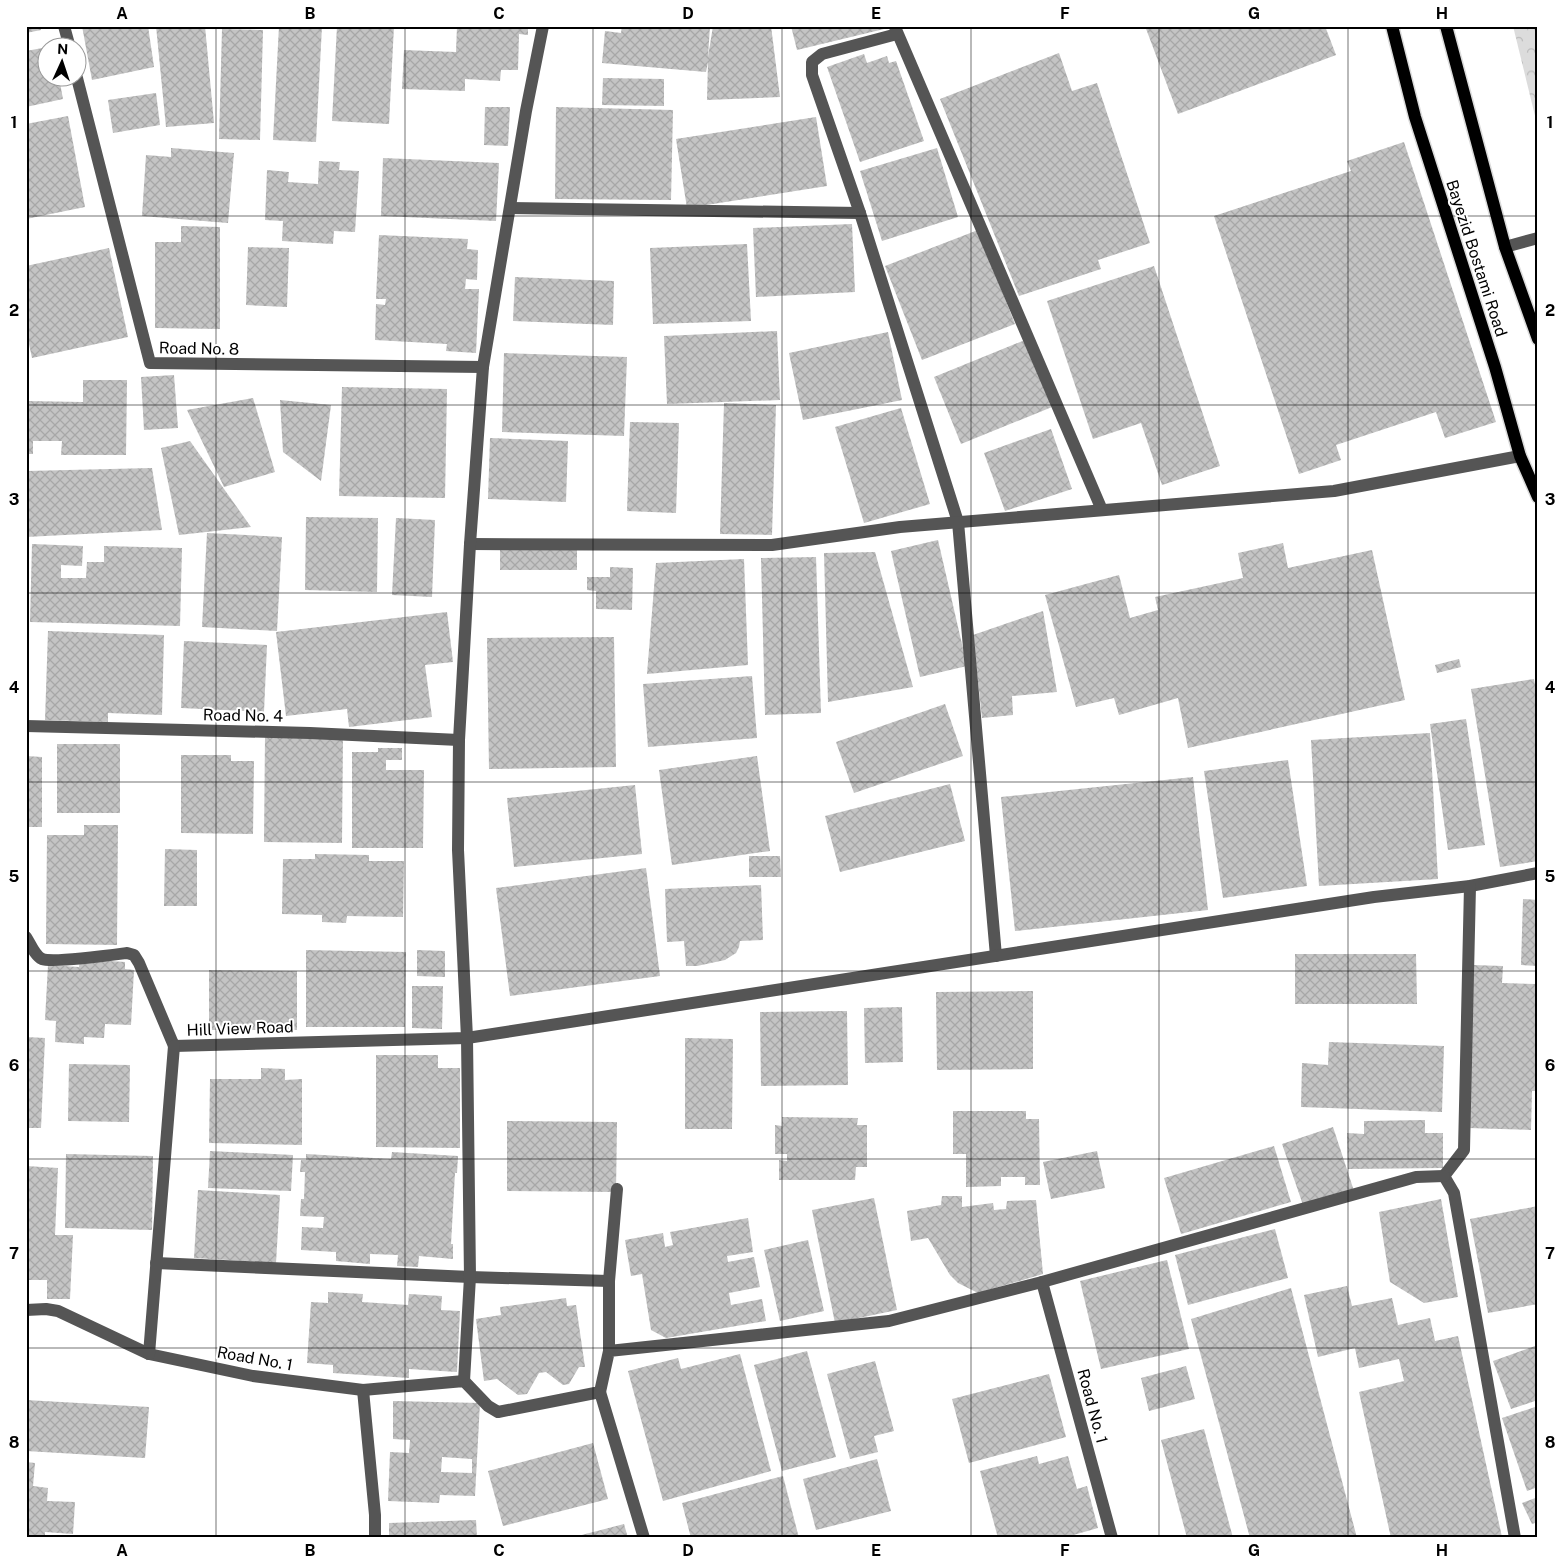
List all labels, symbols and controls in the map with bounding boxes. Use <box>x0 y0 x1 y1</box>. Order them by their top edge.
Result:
text: A <box>116 4 128 23</box>
text: B <box>305 4 316 23</box>
text: C <box>493 4 505 23</box>
text: D <box>682 4 694 23</box>
text: E <box>871 4 881 23</box>
text: F <box>1060 4 1070 23</box>
text: G <box>1248 4 1260 23</box>
text: H <box>1436 4 1448 23</box>
north arrow <box>38 38 88 88</box>
text: N <box>57 41 69 57</box>
text: 1 <box>11 113 17 132</box>
text: 1 <box>1547 113 1553 132</box>
street label: Bayezid Bostami Road <box>1442 177 1511 339</box>
text: 2 <box>9 301 19 320</box>
text: 2 <box>1545 301 1555 320</box>
street label: Road No. 8 <box>159 338 239 359</box>
text: 3 <box>9 490 19 509</box>
text: 3 <box>1545 490 1555 509</box>
text: 4 <box>9 678 20 697</box>
text: 4 <box>1545 678 1556 697</box>
street label: Road No. 4 <box>203 705 283 726</box>
text: 5 <box>9 867 20 886</box>
text: 5 <box>1545 867 1556 886</box>
street label: Hill View Road <box>186 1017 294 1040</box>
text: 6 <box>9 1056 19 1075</box>
text: 6 <box>1545 1056 1555 1075</box>
text: 7 <box>9 1244 19 1263</box>
text: 7 <box>1545 1244 1555 1263</box>
street label: Road No. 1 <box>216 1342 294 1375</box>
street label: Road No. 1 <box>1073 1367 1112 1446</box>
text: 8 <box>9 1433 20 1452</box>
text: 8 <box>1545 1433 1556 1452</box>
text: A <box>116 1541 128 1560</box>
text: B <box>305 1541 316 1560</box>
text: C <box>493 1541 505 1560</box>
text: D <box>682 1541 694 1560</box>
text: E <box>871 1541 881 1560</box>
text: F <box>1060 1541 1070 1560</box>
text: G <box>1248 1541 1260 1560</box>
text: H <box>1436 1541 1448 1560</box>

